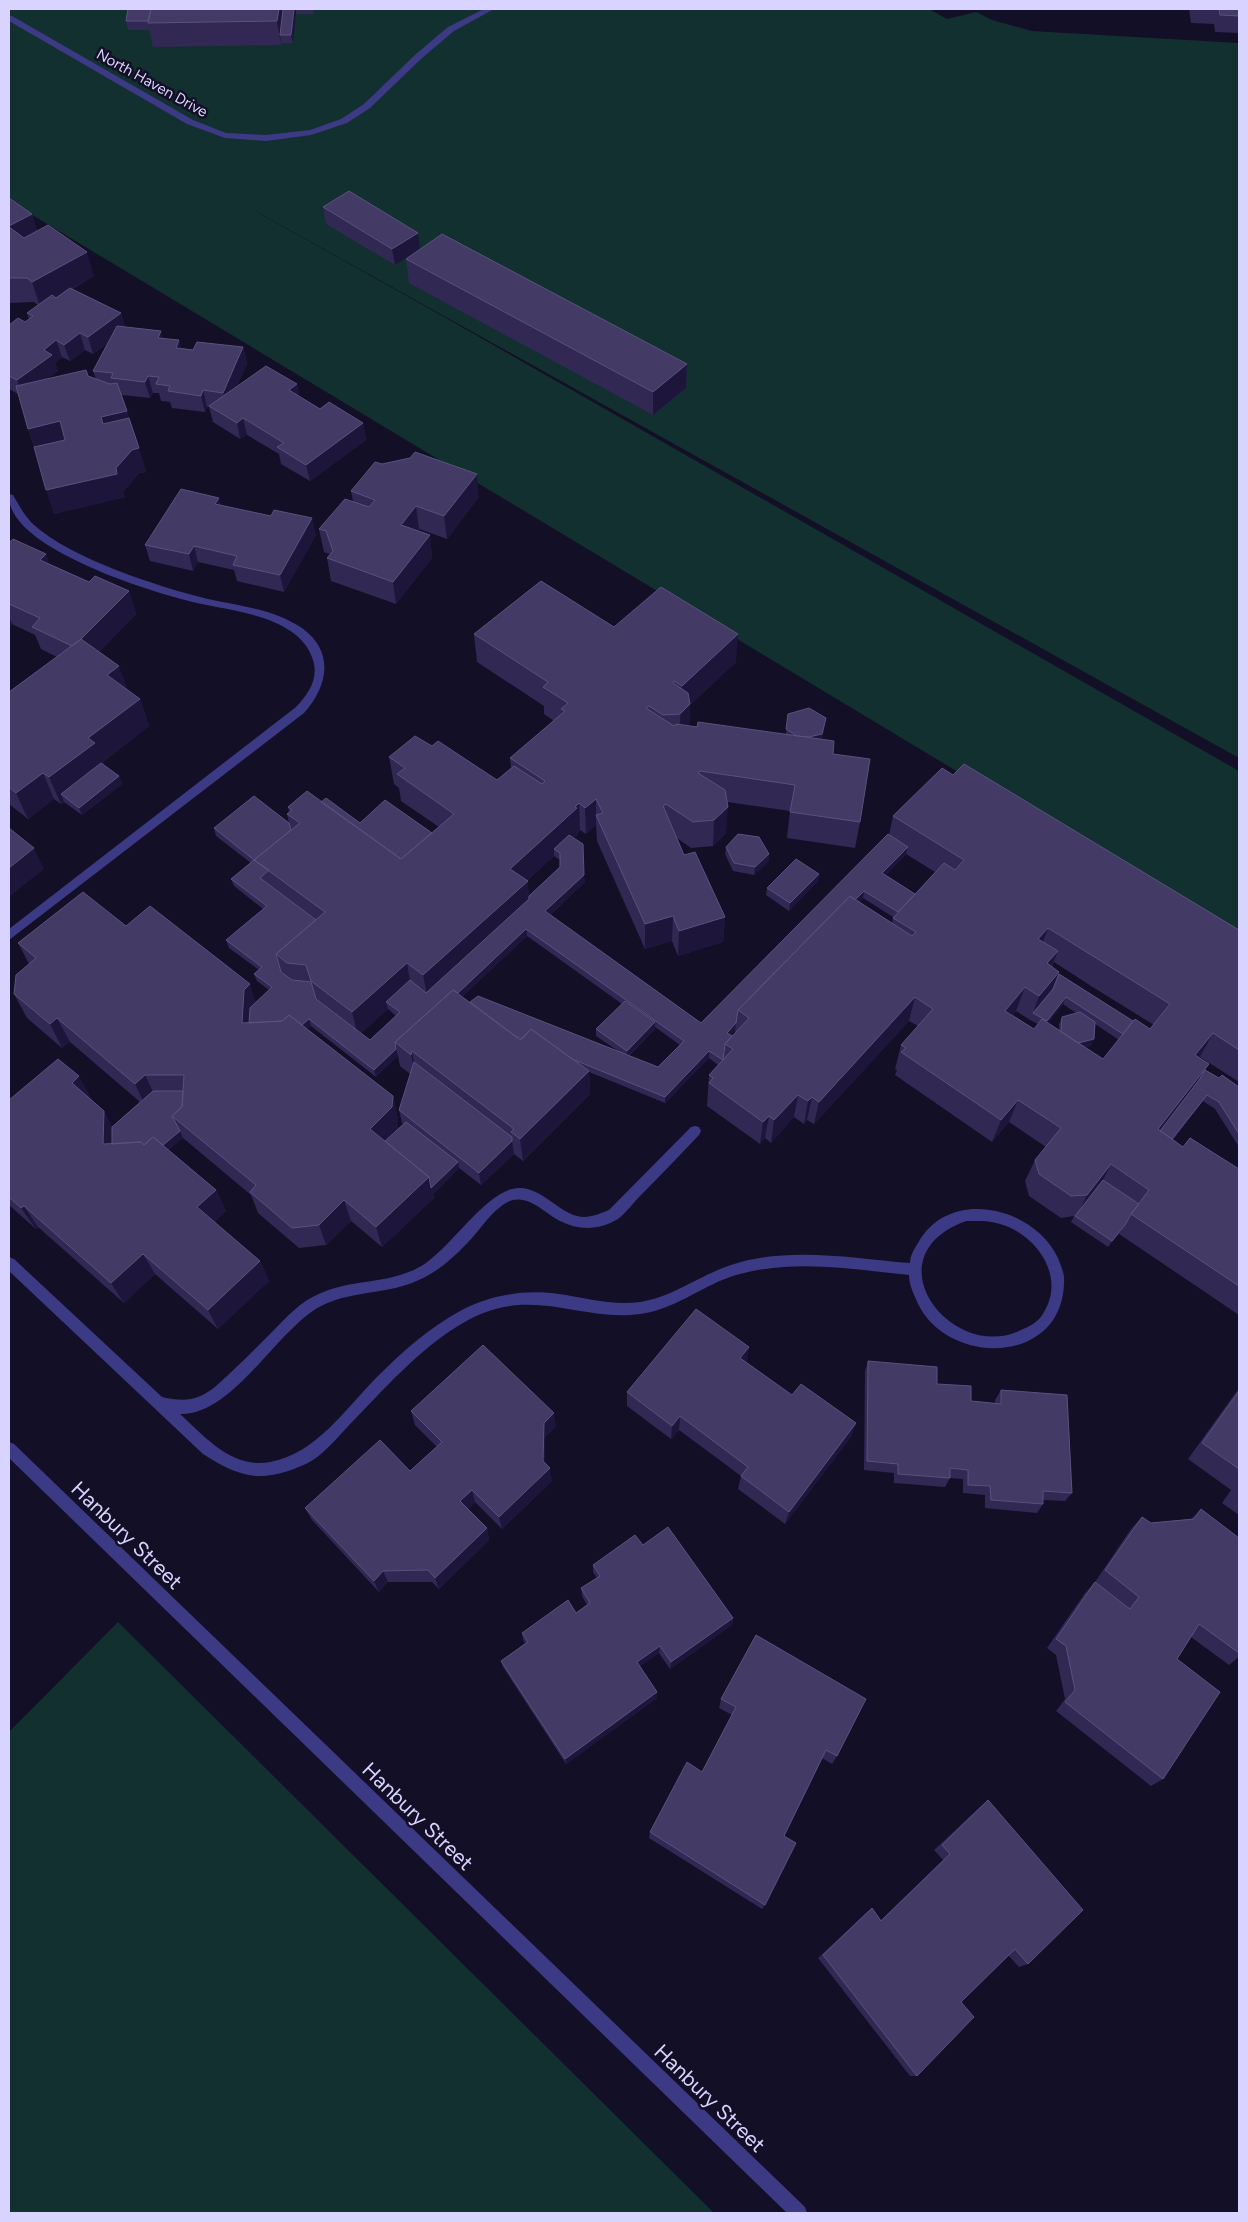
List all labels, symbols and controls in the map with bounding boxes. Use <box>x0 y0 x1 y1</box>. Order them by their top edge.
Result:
street label: North Haven Drive <box>93 45 211 121</box>
street label: Hanbury Street <box>66 1476 188 1594</box>
street label: Hanbury Street <box>357 1757 479 1875</box>
street label: Hanbury Street <box>649 2039 771 2157</box>

